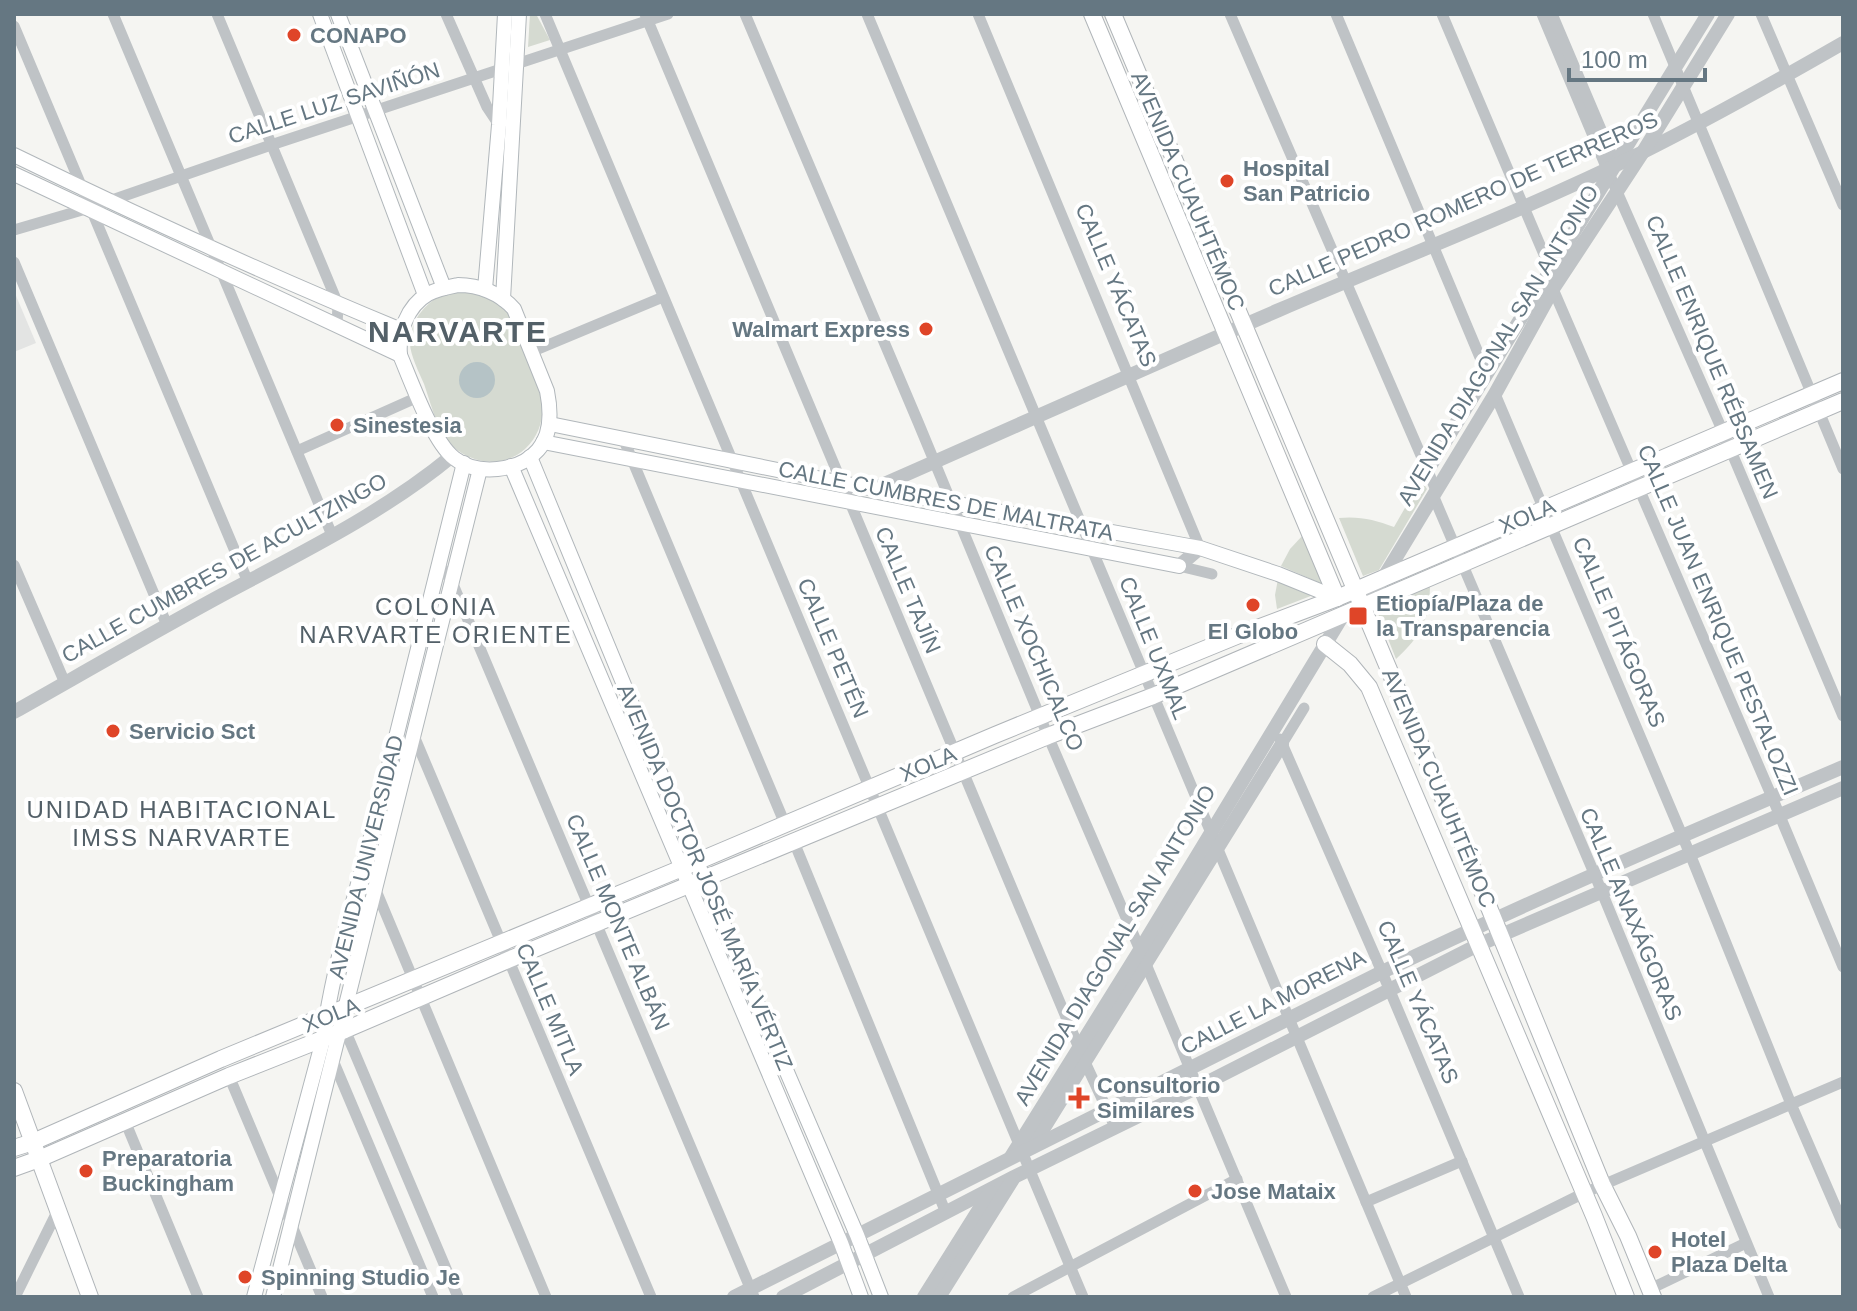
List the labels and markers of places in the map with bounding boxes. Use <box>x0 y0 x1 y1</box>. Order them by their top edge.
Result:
place label: CONAPO <box>310 23 407 48</box>
marker: CONAPO <box>285 26 303 44</box>
place label: Hospital San Patricio <box>1243 156 1370 206</box>
marker: Hospital San Patricio <box>1218 172 1236 190</box>
place label: Walmart Express <box>732 317 910 342</box>
marker: Walmart Express <box>917 320 935 338</box>
place label: Sinestesia <box>353 413 463 438</box>
marker: Sinestesia <box>328 416 346 434</box>
place label: Etiopía/Plaza de la Transparencia <box>1376 591 1550 641</box>
marker: El Globo <box>1244 596 1262 614</box>
marker: Etiopía/Plaza de la Transparencia <box>1347 605 1369 627</box>
place label: El Globo <box>1208 619 1298 644</box>
place label: Servicio Sct <box>129 719 256 744</box>
marker: Servicio Sct <box>104 722 122 740</box>
place label: Consultorio Similares <box>1097 1073 1220 1123</box>
marker: Consultorio Similares <box>1068 1087 1090 1109</box>
place label: Preparatoria Buckingham <box>102 1146 234 1196</box>
marker: Preparatoria Buckingham <box>77 1162 95 1180</box>
place label: Jose Mataix <box>1211 1179 1336 1204</box>
marker: Jose Mataix <box>1186 1182 1204 1200</box>
place label: Hotel Plaza Delta <box>1671 1227 1788 1277</box>
marker: Hotel Plaza Delta <box>1646 1243 1664 1261</box>
place label: Spinning Studio Je <box>261 1265 460 1290</box>
marker: Spinning Studio Je <box>236 1268 254 1286</box>

